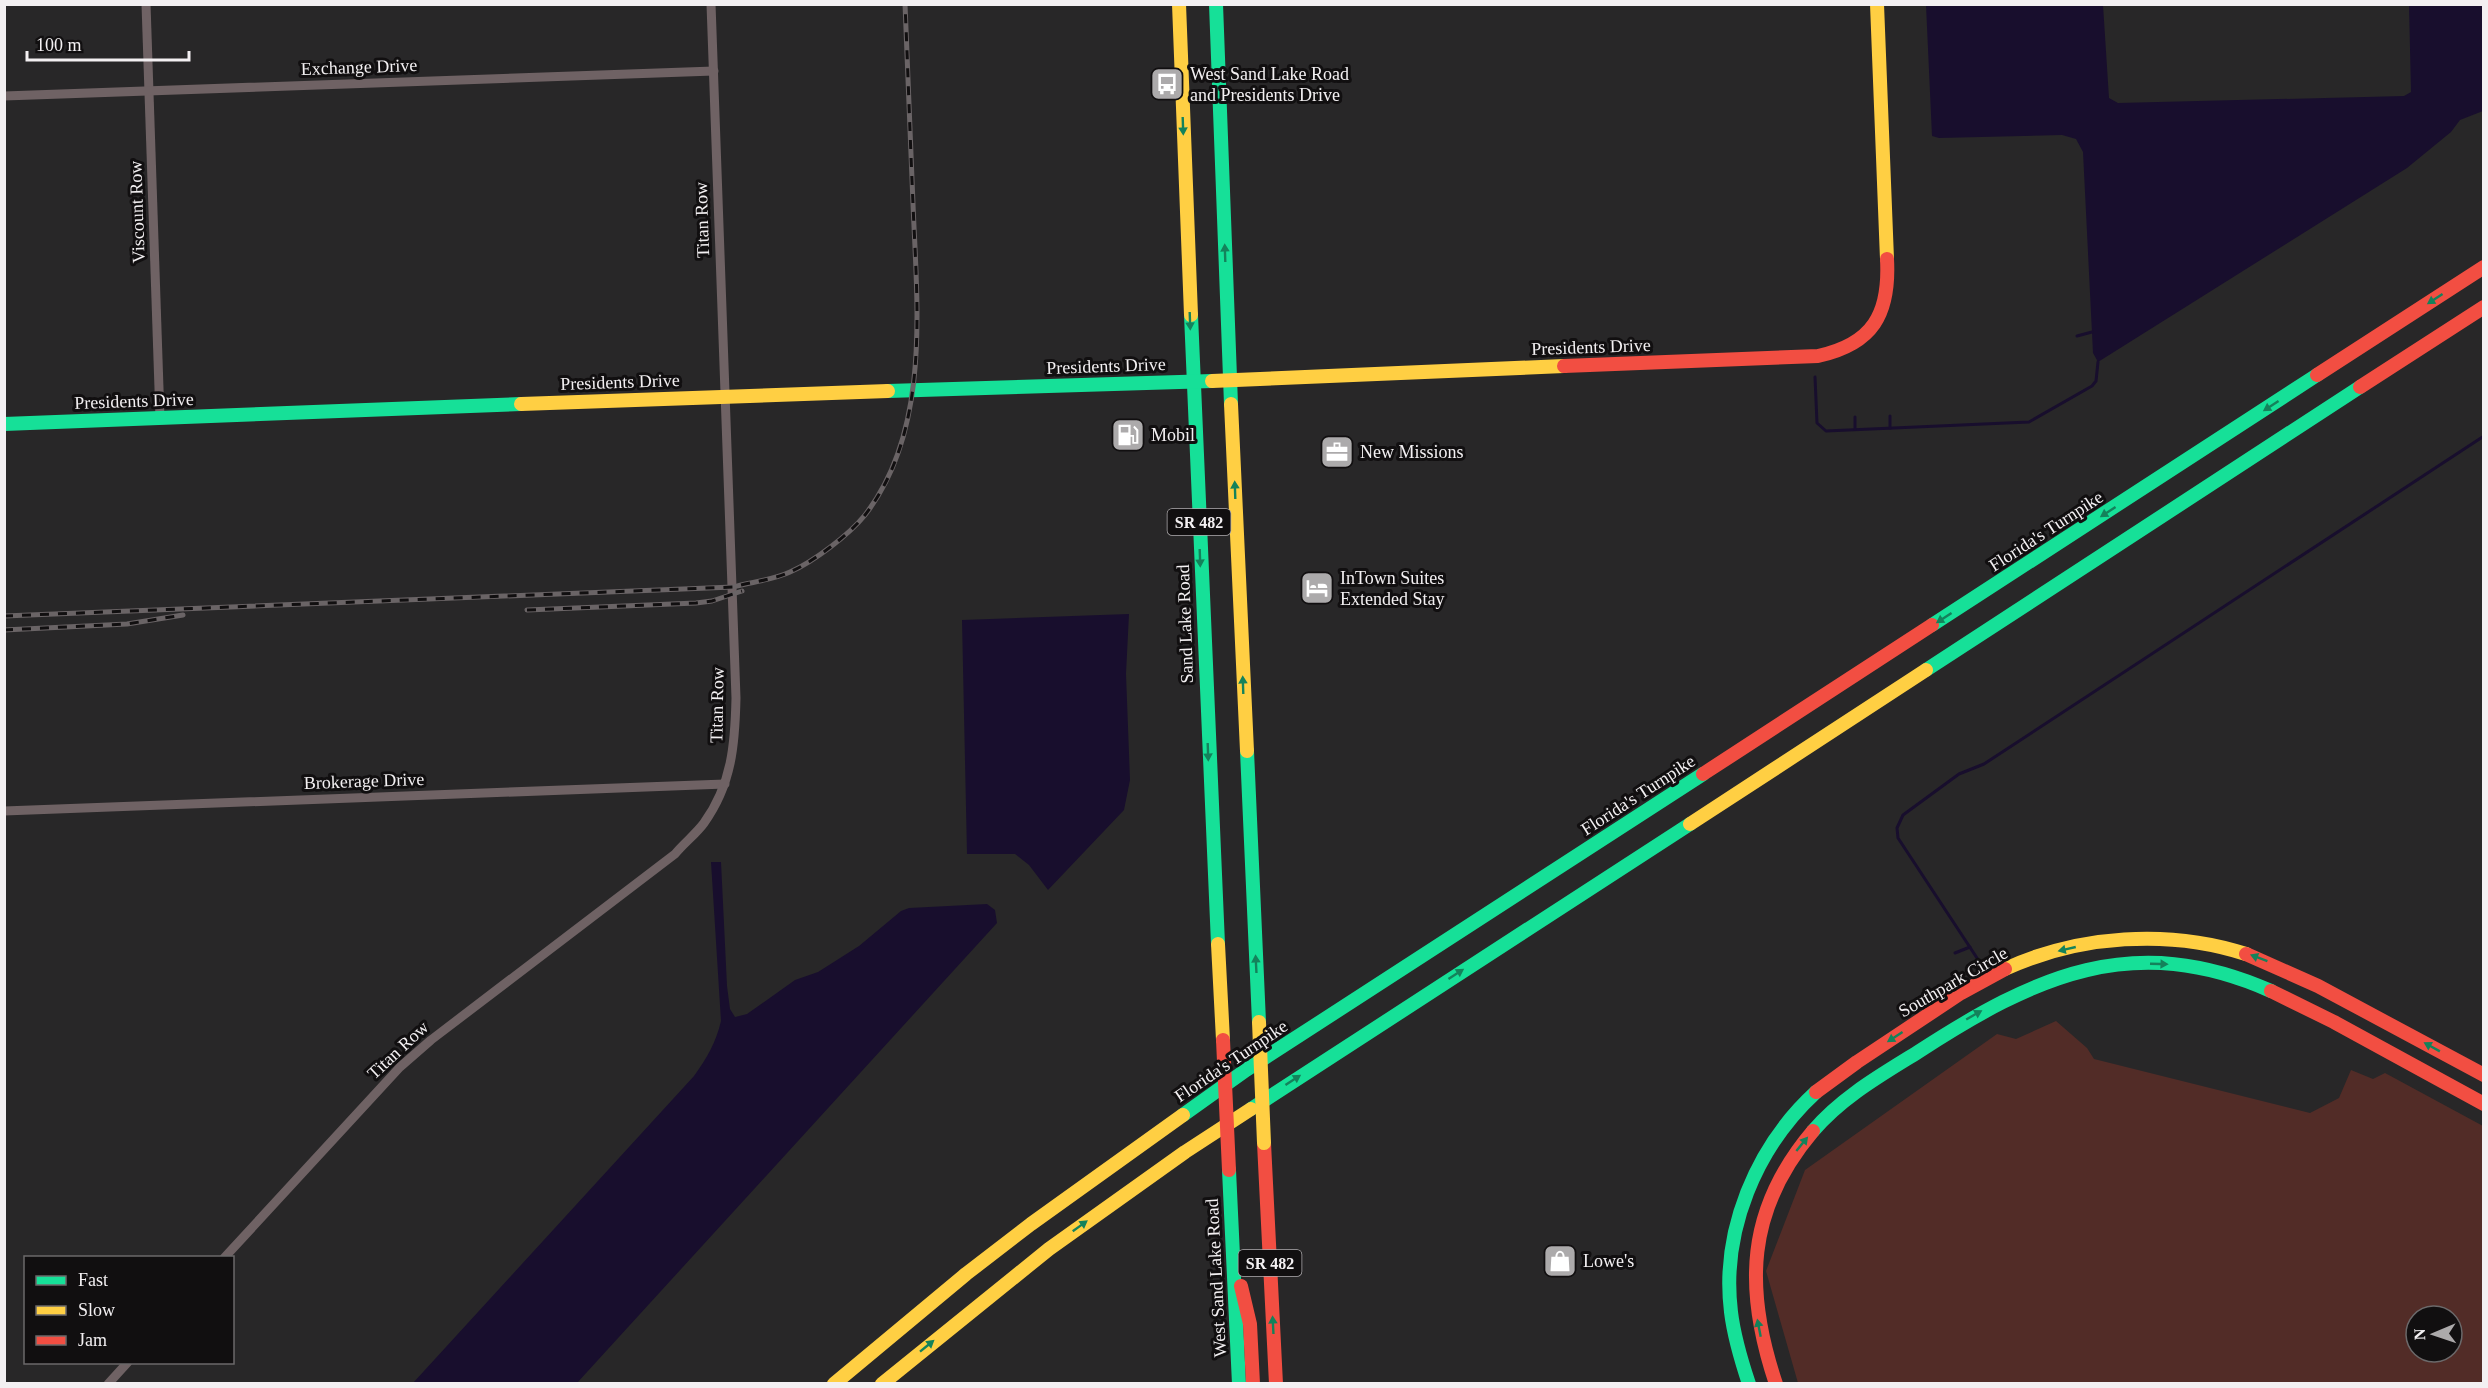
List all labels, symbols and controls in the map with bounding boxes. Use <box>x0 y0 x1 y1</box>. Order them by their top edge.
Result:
scale bar <box>27 24 189 62</box>
text: 100 m <box>36 35 82 55</box>
street label: Exchange Drive <box>300 55 418 79</box>
place label: West Sand Lake Road and Presidents Drive <box>1190 64 1349 105</box>
bus stop icon: West Sand Lake Road and Presidents Drive <box>1149 66 1185 102</box>
one-way arrow <box>1179 116 1188 135</box>
street label: Viscount Row <box>125 160 149 264</box>
street label: Titan Row <box>691 182 713 258</box>
one-way arrow <box>1221 244 1230 263</box>
one-way arrow <box>2426 294 2443 305</box>
one-way arrow <box>1186 311 1195 330</box>
street label: Presidents Drive <box>1531 335 1651 359</box>
street label: Presidents Drive <box>1046 354 1166 378</box>
street label: Presidents Drive <box>560 370 680 394</box>
street label: Presidents Drive <box>74 389 194 413</box>
one-way arrow <box>2263 400 2279 411</box>
fuel station icon: Mobil <box>1110 417 1146 453</box>
place label: Mobil <box>1151 425 1195 445</box>
office icon: New Missions <box>1319 434 1355 470</box>
place label: New Missions <box>1360 442 1464 462</box>
one-way arrow <box>1230 481 1239 500</box>
street label: Florida's Turnpike <box>1985 487 2107 575</box>
one-way arrow <box>2100 507 2116 518</box>
road number: SR 482 <box>1168 509 1230 535</box>
one-way arrow <box>1196 548 1205 567</box>
street label: Sand Lake Road <box>1173 564 1197 684</box>
place label: InTown Suites Extended Stay <box>1340 568 1444 609</box>
hotel icon: InTown Suites Extended Stay <box>1299 570 1335 606</box>
one-way arrow <box>1936 613 1952 624</box>
street label: Titan Row <box>706 667 728 743</box>
one-way arrow <box>1238 676 1248 695</box>
one-way arrow <box>1204 743 1213 762</box>
street label: Florida's Turnpike <box>1577 751 1699 839</box>
street label: Brokerage Drive <box>303 769 425 793</box>
street label: Southpark Circle <box>1895 943 2011 1021</box>
one-way arrow <box>2058 944 2077 954</box>
one-way arrow <box>2250 953 2268 963</box>
one-way arrow <box>1252 954 1261 973</box>
one-way arrow <box>2150 959 2169 969</box>
one-way arrow <box>1448 968 1464 980</box>
one-way arrow <box>1966 1010 1983 1020</box>
street label: Florida's Turnpike <box>1171 1016 1291 1106</box>
street label: Titan Row <box>363 1017 433 1083</box>
one-way arrow <box>1887 1032 1904 1043</box>
one-way arrow <box>2423 1042 2440 1052</box>
one-way arrow <box>1285 1075 1301 1086</box>
one-way arrow <box>1796 1136 1809 1152</box>
street label: West Sand Lake Road <box>1202 1198 1230 1358</box>
one-way arrow <box>1072 1220 1088 1232</box>
shop icon: Lowe's <box>1542 1243 1578 1279</box>
road number: SR 482 <box>1238 1250 1302 1276</box>
place label: Lowe's <box>1583 1251 1634 1271</box>
legend <box>24 1256 234 1364</box>
text: Fast <box>78 1270 108 1290</box>
text: Slow <box>78 1300 115 1320</box>
north arrow <box>2404 1304 2464 1364</box>
one-way arrow <box>1269 1316 1278 1335</box>
one-way arrow <box>1754 1318 1763 1337</box>
text: N <box>2411 1328 2428 1341</box>
text: Jam <box>78 1330 107 1350</box>
one-way arrow <box>919 1340 935 1353</box>

